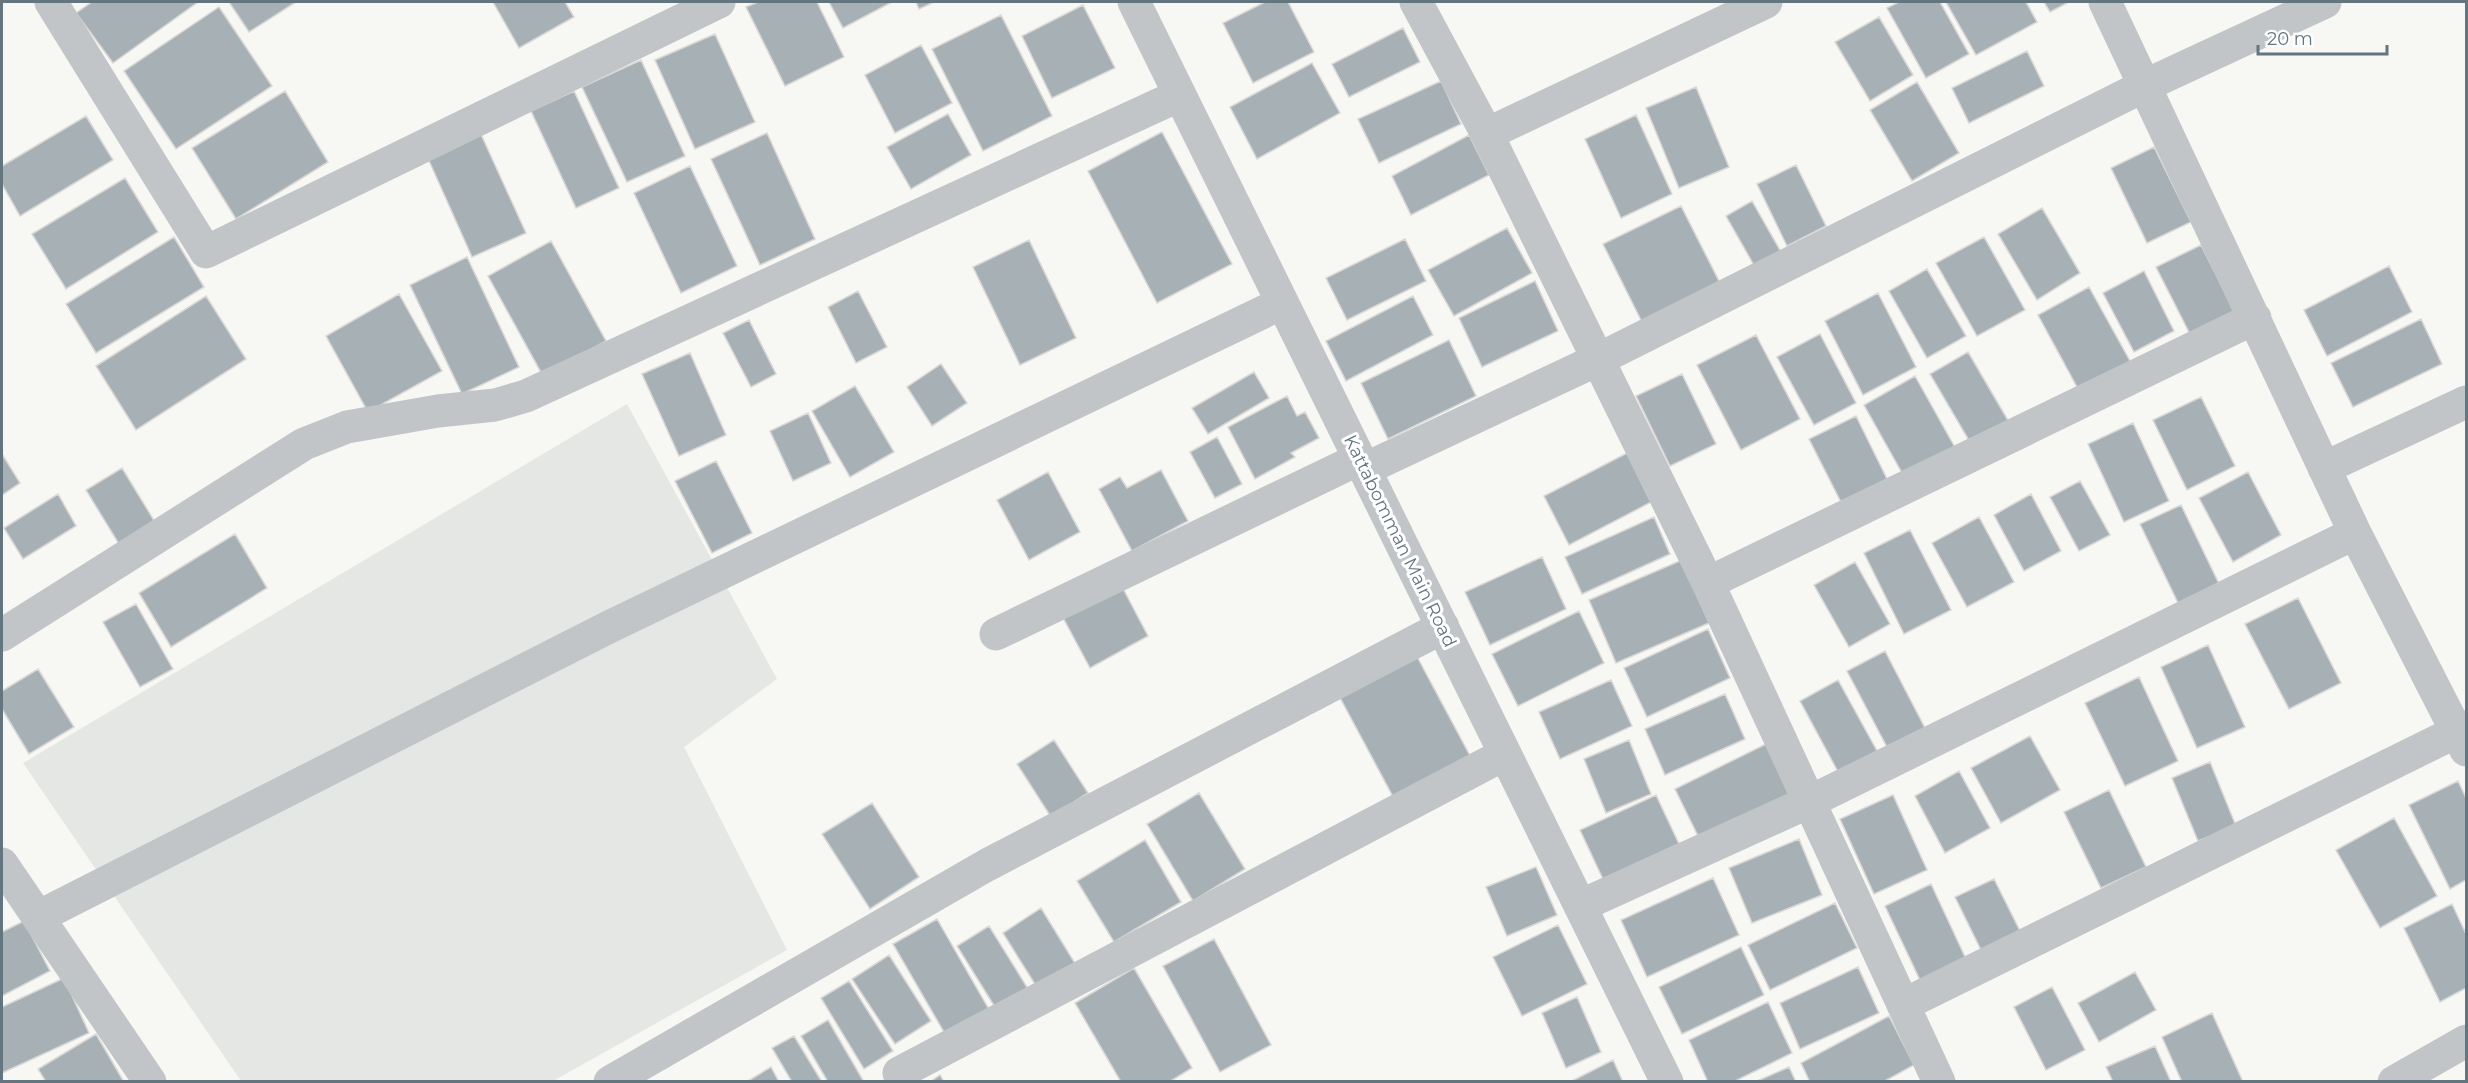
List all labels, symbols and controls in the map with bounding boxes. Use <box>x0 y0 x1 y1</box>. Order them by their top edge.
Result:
scale bar <box>2258 18 2387 56</box>
text: 20 m <box>2267 28 2313 50</box>
street label: Kattabomman Main Road <box>1339 431 1461 651</box>

